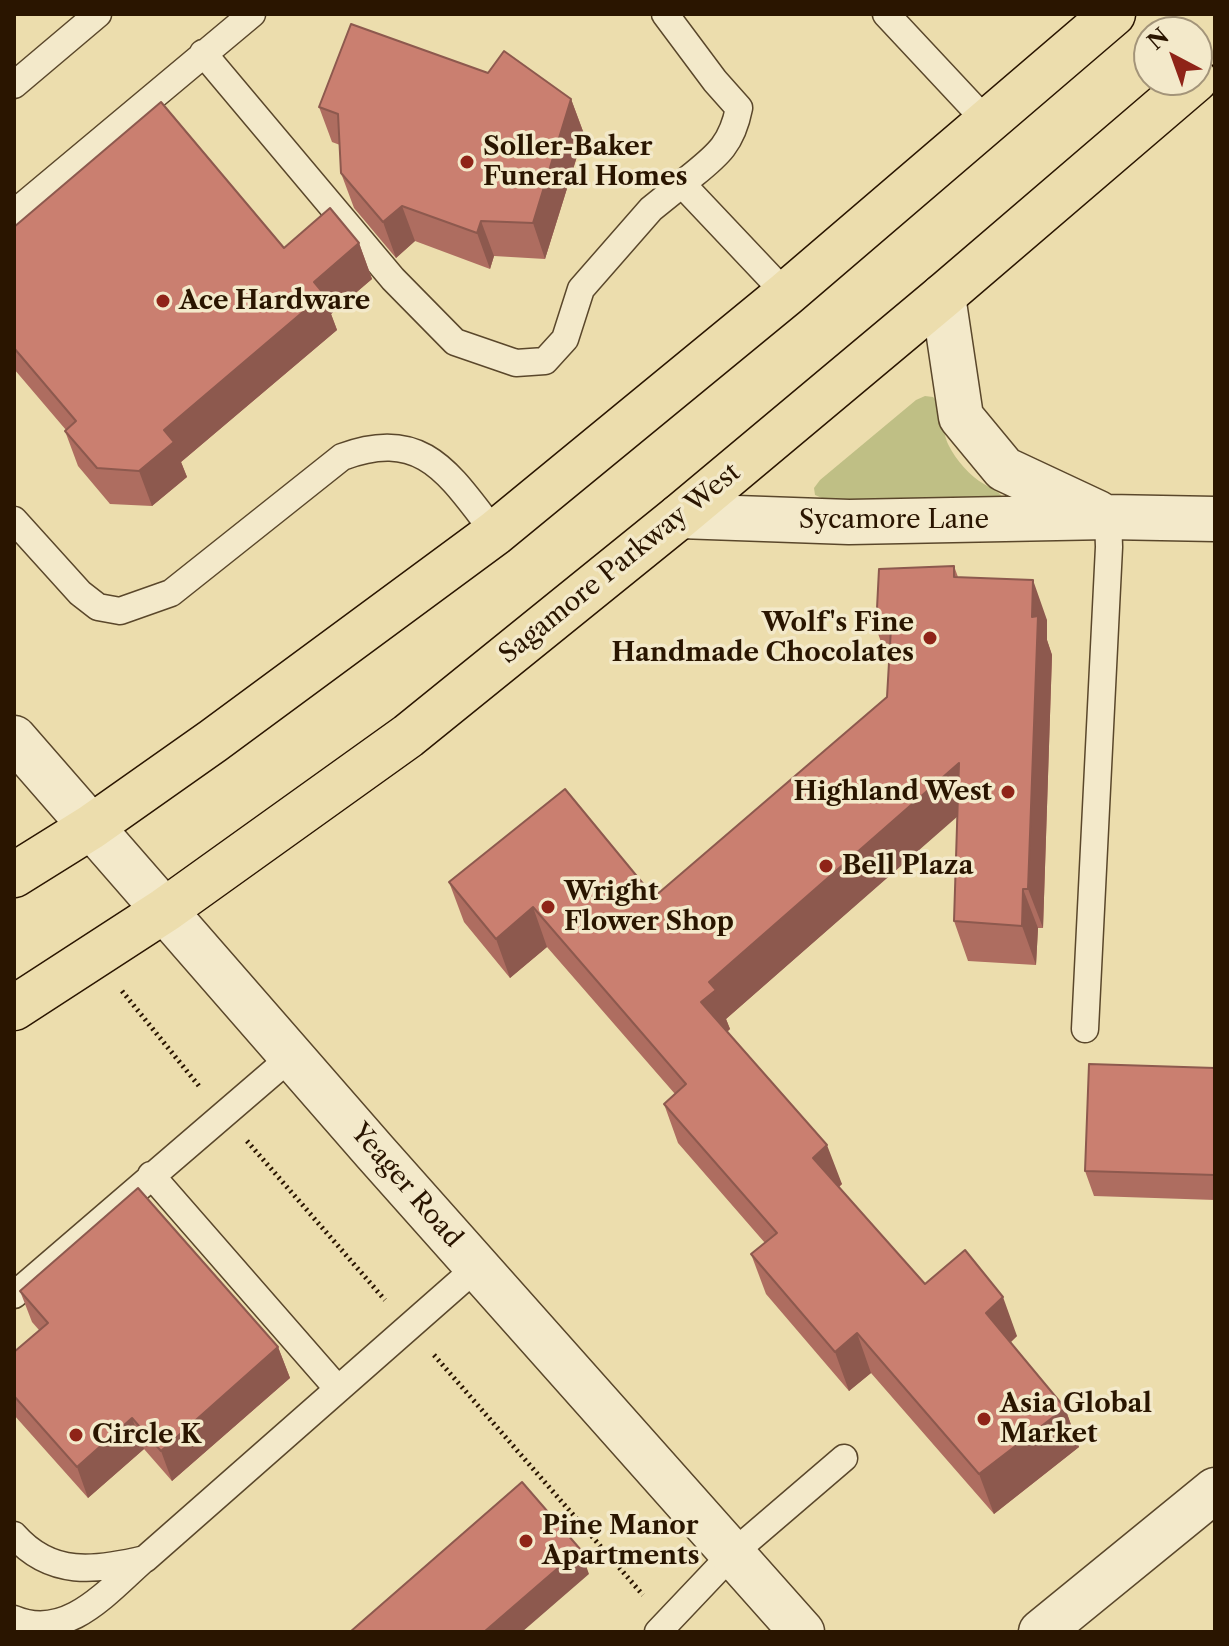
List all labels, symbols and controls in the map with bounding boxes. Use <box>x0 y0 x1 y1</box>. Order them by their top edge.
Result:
north arrow <box>1133 16 1213 96</box>
text: N <box>1142 23 1174 55</box>
place label: Soller-Baker Funeral Homes <box>483 131 688 192</box>
marker: Soller-Baker Funeral Homes <box>458 153 476 171</box>
place label: Ace Hardware <box>179 285 370 317</box>
marker: Ace Hardware <box>154 292 172 310</box>
street label: Sagamore Parkway West <box>493 457 747 671</box>
street label: Sycamore Lane <box>799 504 989 536</box>
place label: Wolf's Fine Handmade Chocolates <box>612 607 914 668</box>
marker: Wolf's Fine Handmade Chocolates <box>921 629 939 647</box>
place label: Highland West <box>794 776 992 808</box>
marker: Highland West <box>999 783 1017 801</box>
place label: Bell Plaza <box>842 850 974 882</box>
marker: Bell Plaza <box>817 857 835 875</box>
place label: Wright Flower Shop <box>564 876 734 938</box>
marker: Wright Flower Shop <box>539 898 557 916</box>
street label: Yeager Road <box>344 1118 468 1254</box>
place label: Asia Global Market <box>1000 1388 1152 1450</box>
marker: Asia Global Market <box>975 1410 993 1428</box>
place label: Circle K <box>92 1419 201 1451</box>
marker: Circle K <box>67 1426 85 1444</box>
place label: Pine Manor Apartments <box>542 1510 699 1572</box>
marker: Pine Manor Apartments <box>517 1532 535 1550</box>

